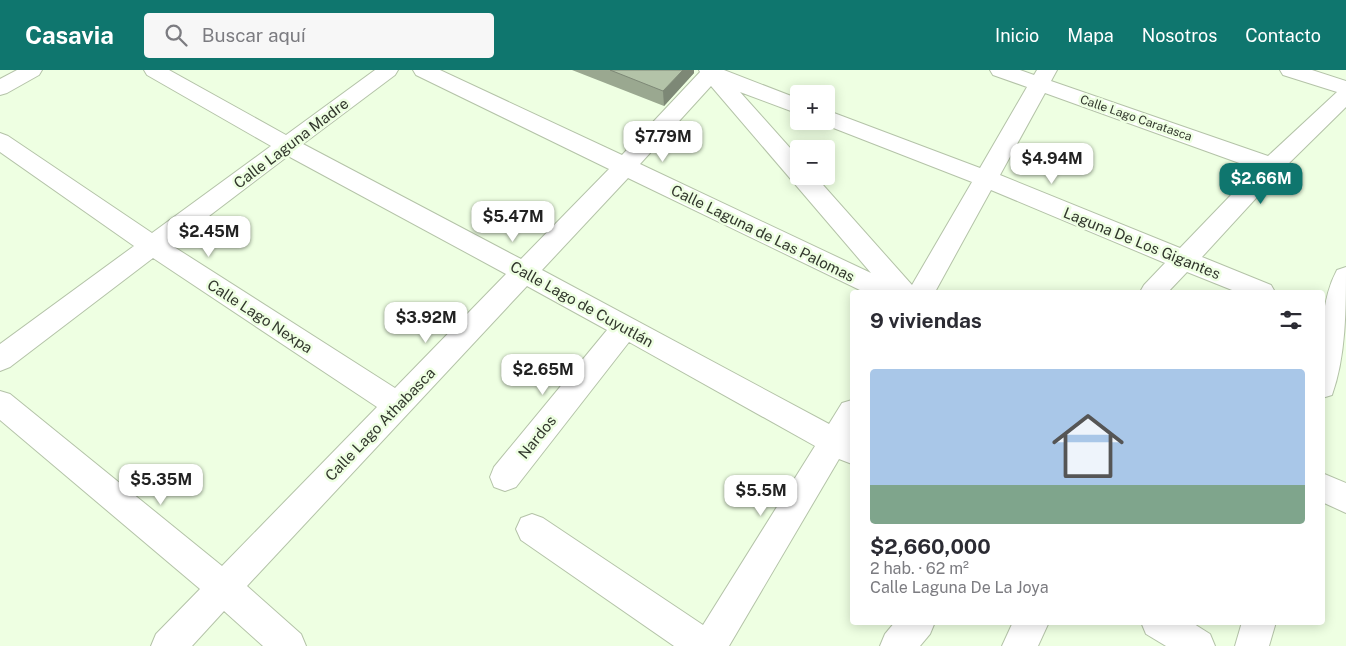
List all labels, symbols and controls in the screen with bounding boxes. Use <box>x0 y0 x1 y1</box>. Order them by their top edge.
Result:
search box <box>144 13 494 58</box>
text: Casavia <box>25 21 114 49</box>
icon: search <box>162 21 190 49</box>
text: Buscar aquí <box>202 24 305 46</box>
text: Inicio <box>995 25 1039 46</box>
text: Mapa <box>1067 25 1114 46</box>
text: Nosotros <box>1142 25 1217 46</box>
text: Contacto <box>1245 25 1321 46</box>
map controls <box>790 85 835 185</box>
button: + <box>790 85 835 130</box>
street label: Calle Lago Caratasca <box>1078 92 1194 144</box>
street label: Calle Laguna Madre <box>230 94 352 192</box>
pin: $7.79M <box>622 121 704 163</box>
text: $7.79M <box>634 127 692 146</box>
button: − <box>790 140 835 185</box>
pin: $4.94M <box>1011 142 1093 185</box>
text: $4.94M <box>1021 149 1083 168</box>
pin: $2.66M <box>1220 162 1302 205</box>
text: $2.66M <box>1230 169 1292 188</box>
street label: Calle Laguna de Las Palomas <box>669 181 857 285</box>
pin: $5.47M <box>472 200 554 243</box>
street label: Laguna De Los Gigantes <box>1061 204 1223 282</box>
text: $5.47M <box>482 207 544 226</box>
pin: $2.45M <box>168 216 250 258</box>
text: $2.45M <box>178 222 240 241</box>
street label: Calle Lago de Cuyutlán <box>508 258 656 350</box>
street label: Calle Lago Nexpa <box>204 276 316 356</box>
pin: $3.92M <box>385 302 467 344</box>
icon: filters <box>1277 306 1305 334</box>
text: $3.92M <box>395 308 457 327</box>
text: 9 viviendas <box>870 308 982 333</box>
pin: $2.65M <box>502 354 584 396</box>
text: $2.65M <box>512 360 574 379</box>
street label: Calle Lago Athabasca <box>322 364 438 484</box>
icon: home <box>1043 401 1133 491</box>
street label: Nardos <box>515 412 559 462</box>
pin: $5.35M <box>120 464 202 506</box>
text: $5.35M <box>130 470 192 489</box>
pin: $5.5M <box>726 474 796 517</box>
text: $5.5M <box>735 481 787 500</box>
text: $2,660,000 <box>870 534 991 559</box>
text: 2 hab. · 62 m² <box>870 559 969 578</box>
text: Calle Laguna De La Joya <box>870 578 1049 597</box>

